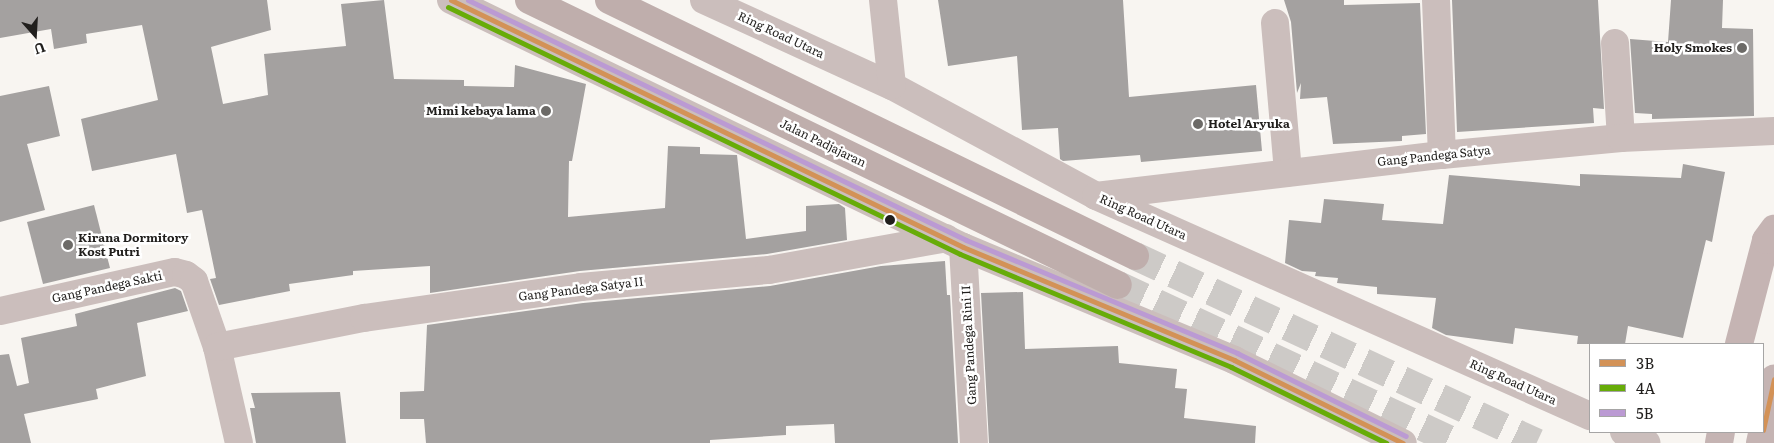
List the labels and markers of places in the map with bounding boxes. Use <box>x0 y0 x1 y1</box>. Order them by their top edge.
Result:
place label: Holy Smokes <box>1654 41 1732 55</box>
marker: Holy Smokes <box>1736 42 1748 54</box>
place label: Mimi kebaya lama <box>426 104 536 118</box>
marker: Mimi kebaya lama <box>540 105 552 117</box>
place label: Hotel Aryuka <box>1208 117 1290 131</box>
marker: Hotel Aryuka <box>1192 118 1204 130</box>
unlabelled marker <box>885 215 895 225</box>
place label: Kirana Dormitory Kost Putri <box>78 231 188 259</box>
marker: Kirana Dormitory Kost Putri <box>62 239 74 251</box>

